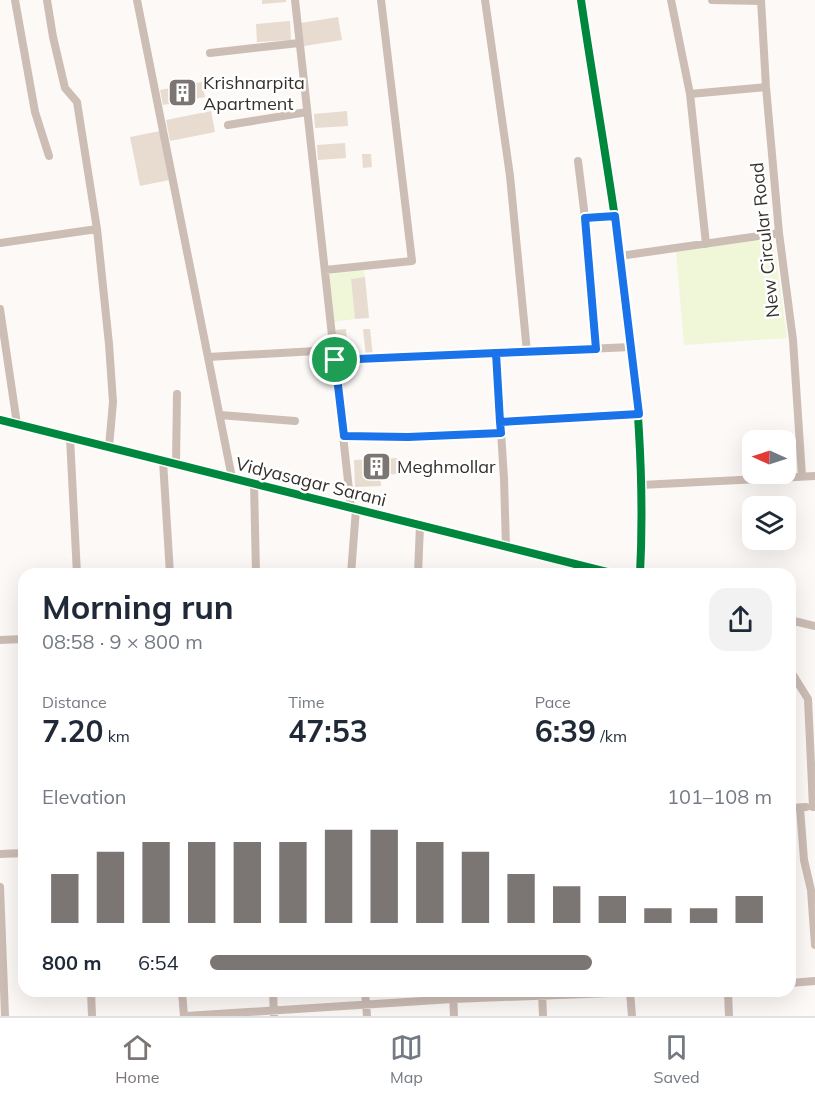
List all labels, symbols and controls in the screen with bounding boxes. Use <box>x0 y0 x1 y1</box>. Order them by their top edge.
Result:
place label: Krishnarpita Apartment <box>203 71 305 115</box>
building icon: Krishnarpita Apartment <box>166 77 198 109</box>
street label: New Circular Road <box>745 161 784 319</box>
pin <box>309 334 360 385</box>
icon: arrive <box>318 343 351 376</box>
north arrow <box>742 430 796 484</box>
map controls <box>742 430 796 550</box>
building icon: Meghmollar <box>360 451 392 483</box>
street label: Vidyasagar Sarani <box>233 452 389 511</box>
place label: Meghmollar <box>397 455 496 478</box>
button: layers <box>742 496 796 550</box>
text: Morning run <box>42 586 234 627</box>
button: share <box>709 588 772 651</box>
text: 08:58 · 9 × 800 m <box>42 629 203 654</box>
text: Distance <box>42 692 107 712</box>
text: Time <box>288 692 325 712</box>
text: Pace <box>535 692 571 712</box>
text: 7.20 <box>42 712 103 750</box>
text: 47:53 <box>288 712 368 750</box>
text: 6:39 <box>535 712 596 750</box>
text: km <box>103 726 130 746</box>
text: /km <box>596 726 627 746</box>
text: Elevation <box>42 784 127 809</box>
text: 101–108 m <box>667 784 772 809</box>
text: 800 m <box>42 950 101 975</box>
text: 6:54 <box>138 950 179 975</box>
tab: Home <box>115 1031 159 1087</box>
tab: Map <box>390 1031 423 1087</box>
tab: Saved <box>654 1031 700 1087</box>

